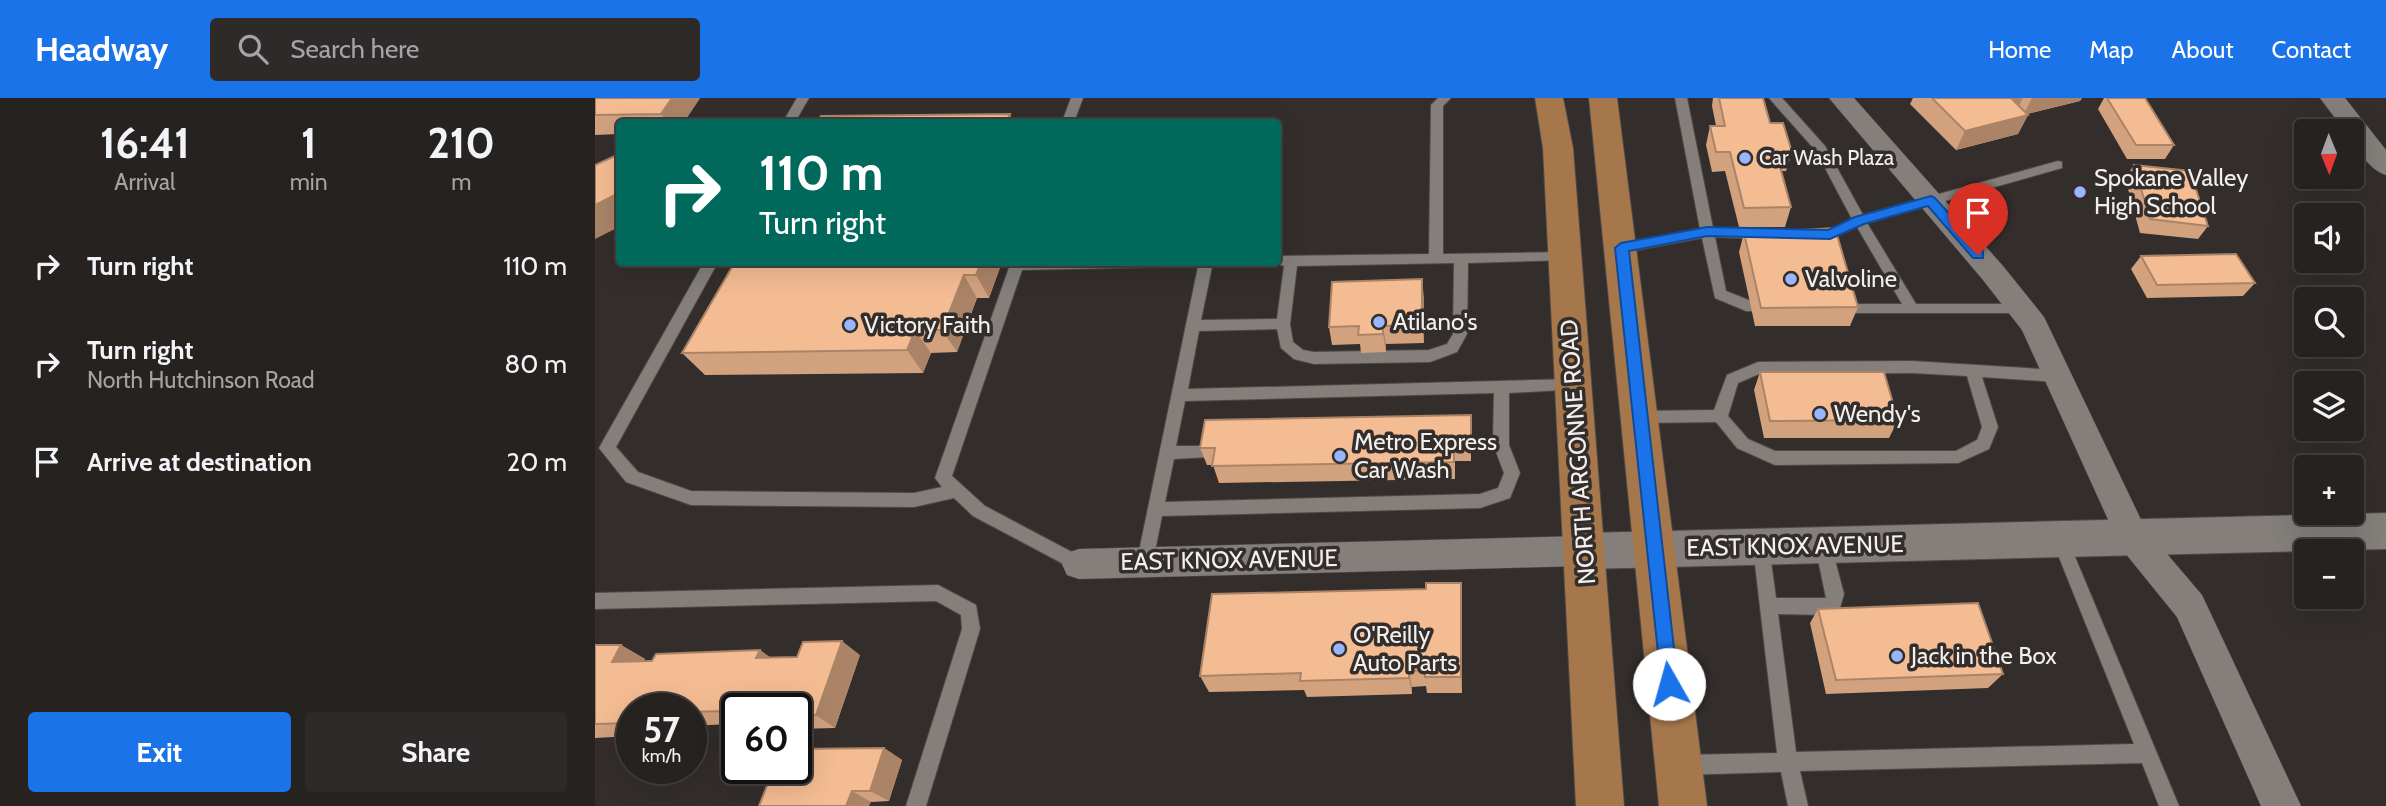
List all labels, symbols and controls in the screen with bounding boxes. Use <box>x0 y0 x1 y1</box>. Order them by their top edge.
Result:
search box <box>210 18 700 81</box>
text: Headway <box>35 29 168 69</box>
icon: search <box>234 30 272 68</box>
text: Search here <box>290 33 419 65</box>
text: Home <box>1988 35 2051 64</box>
text: Map <box>2089 35 2134 64</box>
text: About <box>2172 35 2234 64</box>
text: Contact <box>2272 35 2351 64</box>
text: 16:41 <box>100 117 190 169</box>
text: 1 <box>301 117 316 169</box>
text: 210 <box>428 117 495 169</box>
north arrow <box>2294 119 2364 189</box>
map controls <box>2294 119 2364 609</box>
text: 110 m <box>759 143 883 202</box>
place label: Car Wash Plaza <box>1759 145 1894 170</box>
icon: right <box>644 147 735 238</box>
marker: Car Wash Plaza <box>1737 150 1753 166</box>
place label: Spokane Valley High School <box>2094 163 2248 220</box>
text: Arrival <box>114 168 175 196</box>
text: min <box>290 168 328 196</box>
text: m <box>451 168 471 196</box>
pin <box>1948 183 2008 255</box>
marker: Spokane Valley High School <box>2072 184 2088 200</box>
icon: arrive <box>1959 194 1997 232</box>
text: Turn right <box>759 203 886 242</box>
button: sound <box>2294 203 2364 273</box>
icon: right <box>28 247 66 285</box>
text: Turn right <box>87 250 193 282</box>
text: 110 m <box>503 250 567 282</box>
place label: Valvoline <box>1805 264 1897 293</box>
marker: Valvoline <box>1783 271 1799 287</box>
button: search <box>2294 287 2364 357</box>
place label: Atilano's <box>1393 307 1477 336</box>
place label: Victory Faith <box>864 310 991 339</box>
marker: Atilano's <box>1371 314 1387 330</box>
marker: Victory Faith <box>842 317 858 333</box>
street label: NORTH ARGONNE ROAD <box>1554 318 1601 586</box>
text: Turn right <box>87 334 193 366</box>
icon: right <box>28 345 66 383</box>
text: 80 m <box>504 348 567 380</box>
text: North Hutchinson Road <box>87 366 315 394</box>
button: layers <box>2294 371 2364 441</box>
place label: Wendy's <box>1834 399 1921 428</box>
marker: Wendy's <box>1812 406 1828 422</box>
place label: Metro Express Car Wash <box>1354 427 1497 484</box>
icon: arrive <box>28 443 66 481</box>
text: Arrive at destination <box>87 446 312 478</box>
text: 20 m <box>507 446 567 478</box>
marker: Metro Express Car Wash <box>1332 448 1348 464</box>
button: + <box>2294 455 2364 525</box>
street label: EAST KNOX AVENUE <box>1686 529 1904 562</box>
button: − <box>2294 539 2364 609</box>
street label: EAST KNOX AVENUE <box>1120 543 1338 576</box>
place label: O'Reilly Auto Parts <box>1353 620 1457 677</box>
marker: O'Reilly Auto Parts <box>1331 641 1347 657</box>
place label: Jack in the Box <box>1910 641 2057 670</box>
position arrow <box>1632 647 1706 721</box>
marker: Jack in the Box <box>1889 648 1905 664</box>
speed limit sign: 60 <box>721 693 812 784</box>
text: 57 <box>643 708 680 751</box>
button: Exit <box>28 712 291 792</box>
button: Share <box>305 712 567 792</box>
text: km/h <box>642 745 681 767</box>

